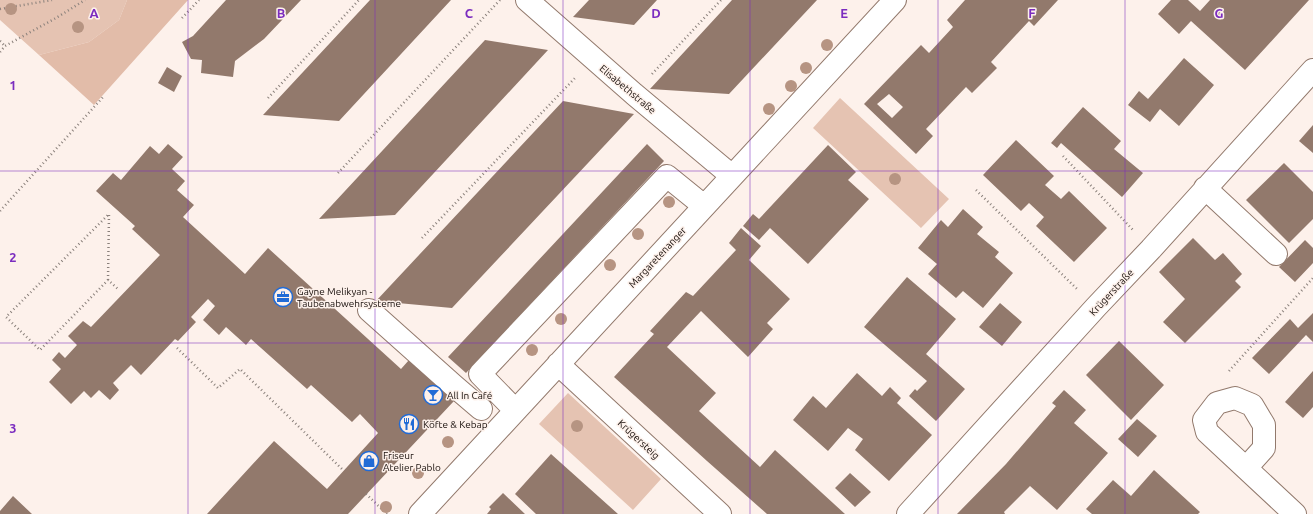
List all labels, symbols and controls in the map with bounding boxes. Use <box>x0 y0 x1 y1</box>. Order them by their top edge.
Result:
text: A <box>89 6 99 20</box>
text: B <box>277 6 286 20</box>
text: C <box>465 6 474 20</box>
text: D <box>651 6 661 20</box>
text: E <box>840 6 848 20</box>
text: F <box>1028 6 1036 20</box>
text: G <box>1215 6 1224 20</box>
street label: Elisabethstraße <box>597 63 658 116</box>
text: 1 <box>9 78 17 92</box>
street label: Margaretenanger <box>626 225 688 290</box>
text: 2 <box>9 250 17 264</box>
street label: Krügerstraße <box>1087 267 1136 318</box>
office icon: Gayne Melikyan - Taubenabwehrsysteme <box>272 286 294 308</box>
place label: Gayne Melikyan - Taubenabwehrsysteme <box>297 286 401 309</box>
bar icon: All In Café <box>422 384 444 406</box>
place label: All In Café <box>447 390 492 401</box>
restaurant icon: Köfte & Kebap <box>398 413 420 435</box>
street label: Krügersteig <box>616 417 662 461</box>
place label: Köfte & Kebap <box>423 419 488 430</box>
text: 3 <box>9 421 17 435</box>
shop icon: Friseur Atelier Pablo <box>358 450 380 472</box>
place label: Friseur Atelier Pablo <box>383 450 441 473</box>

